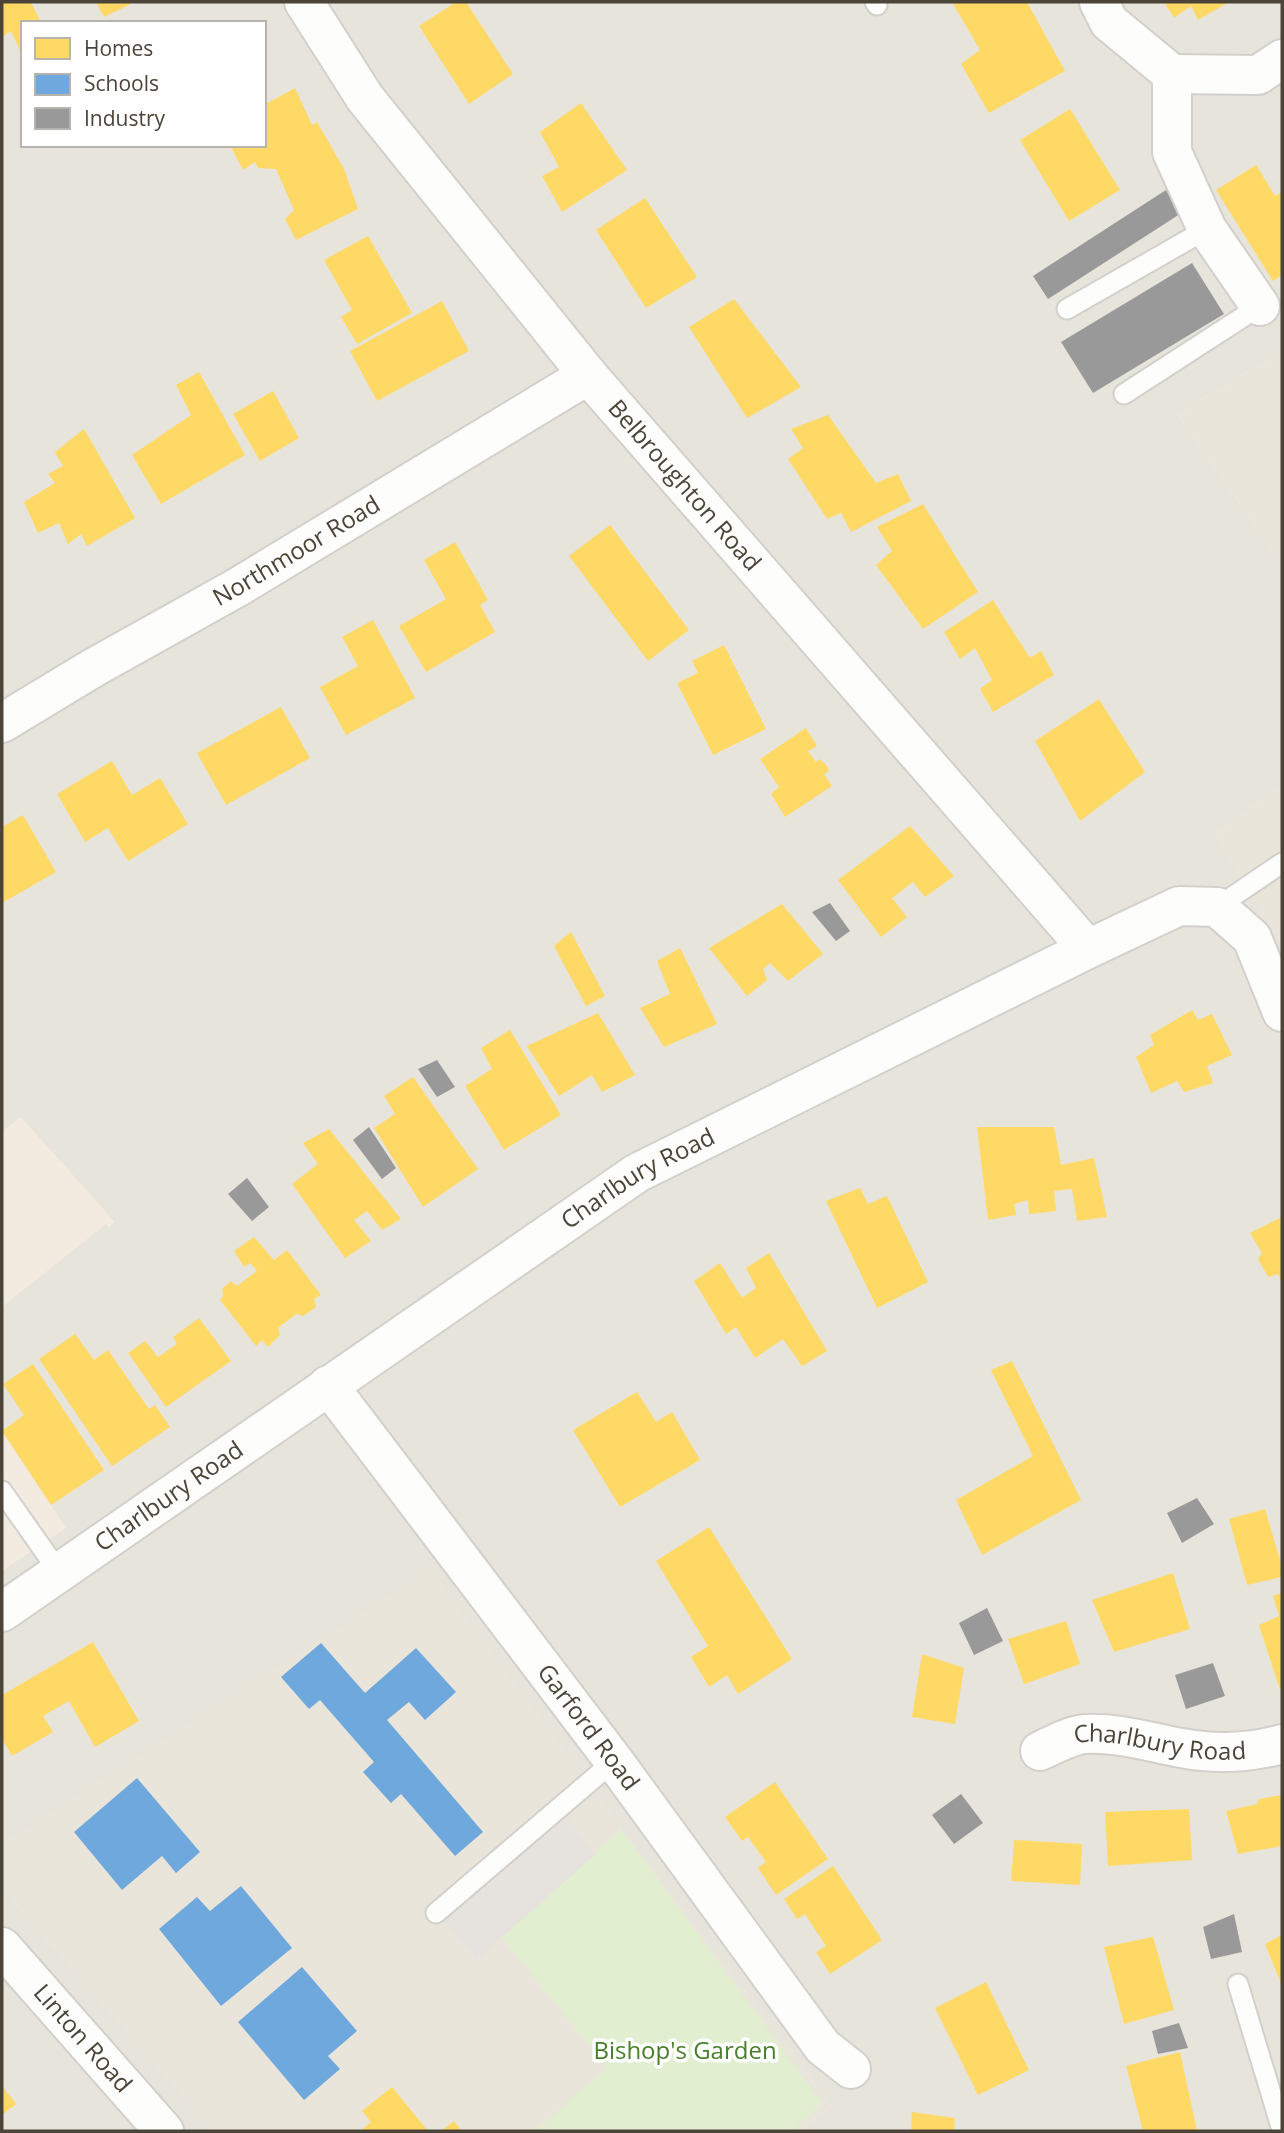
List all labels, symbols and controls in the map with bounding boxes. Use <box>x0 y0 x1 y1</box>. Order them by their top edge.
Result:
legend <box>21 21 266 147</box>
text: Homes <box>84 34 153 62</box>
text: Schools <box>84 69 159 97</box>
text: Industry <box>84 104 166 132</box>
street label: Belbroughton Road <box>602 392 769 578</box>
street label: Northmoor Road <box>206 487 386 613</box>
street label: Charlbury Road <box>554 1119 720 1236</box>
street label: Charlbury Road <box>87 1432 249 1558</box>
street label: Garford Road <box>531 1656 648 1797</box>
street label: Charlbury Road <box>1071 1715 1247 1767</box>
street label: Linton Road <box>27 1976 141 2099</box>
park label: Bishop's Garden <box>593 2033 777 2066</box>

